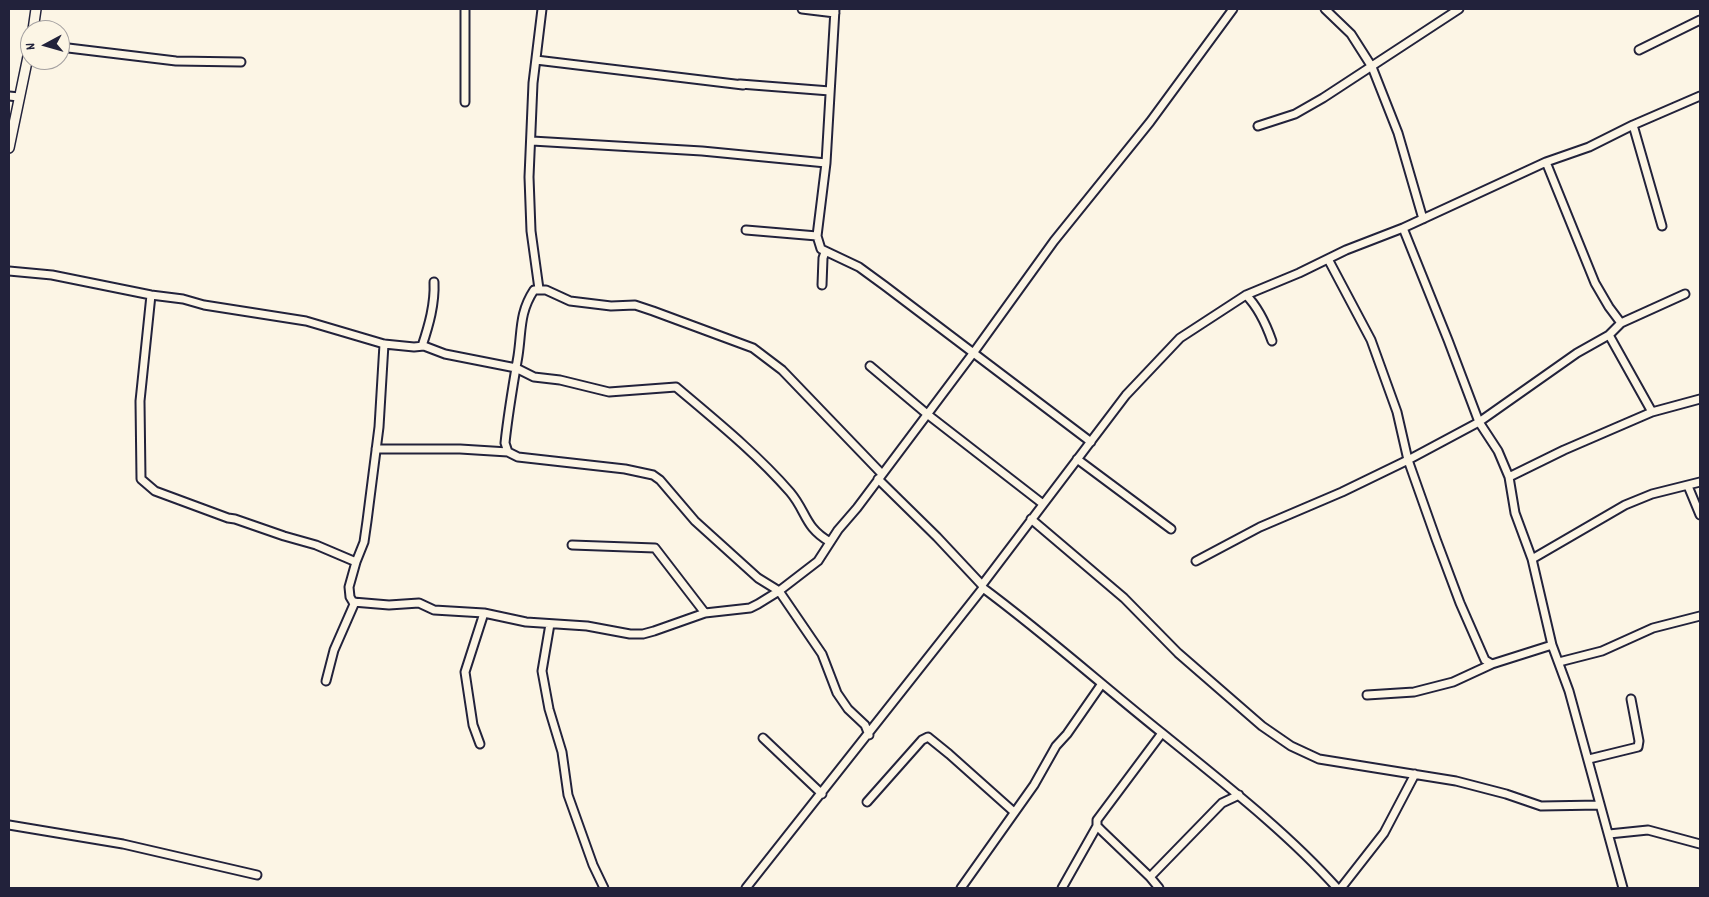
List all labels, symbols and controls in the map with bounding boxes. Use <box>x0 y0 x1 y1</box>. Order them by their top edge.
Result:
north arrow <box>20 20 70 70</box>
text: N <box>21 42 41 51</box>

